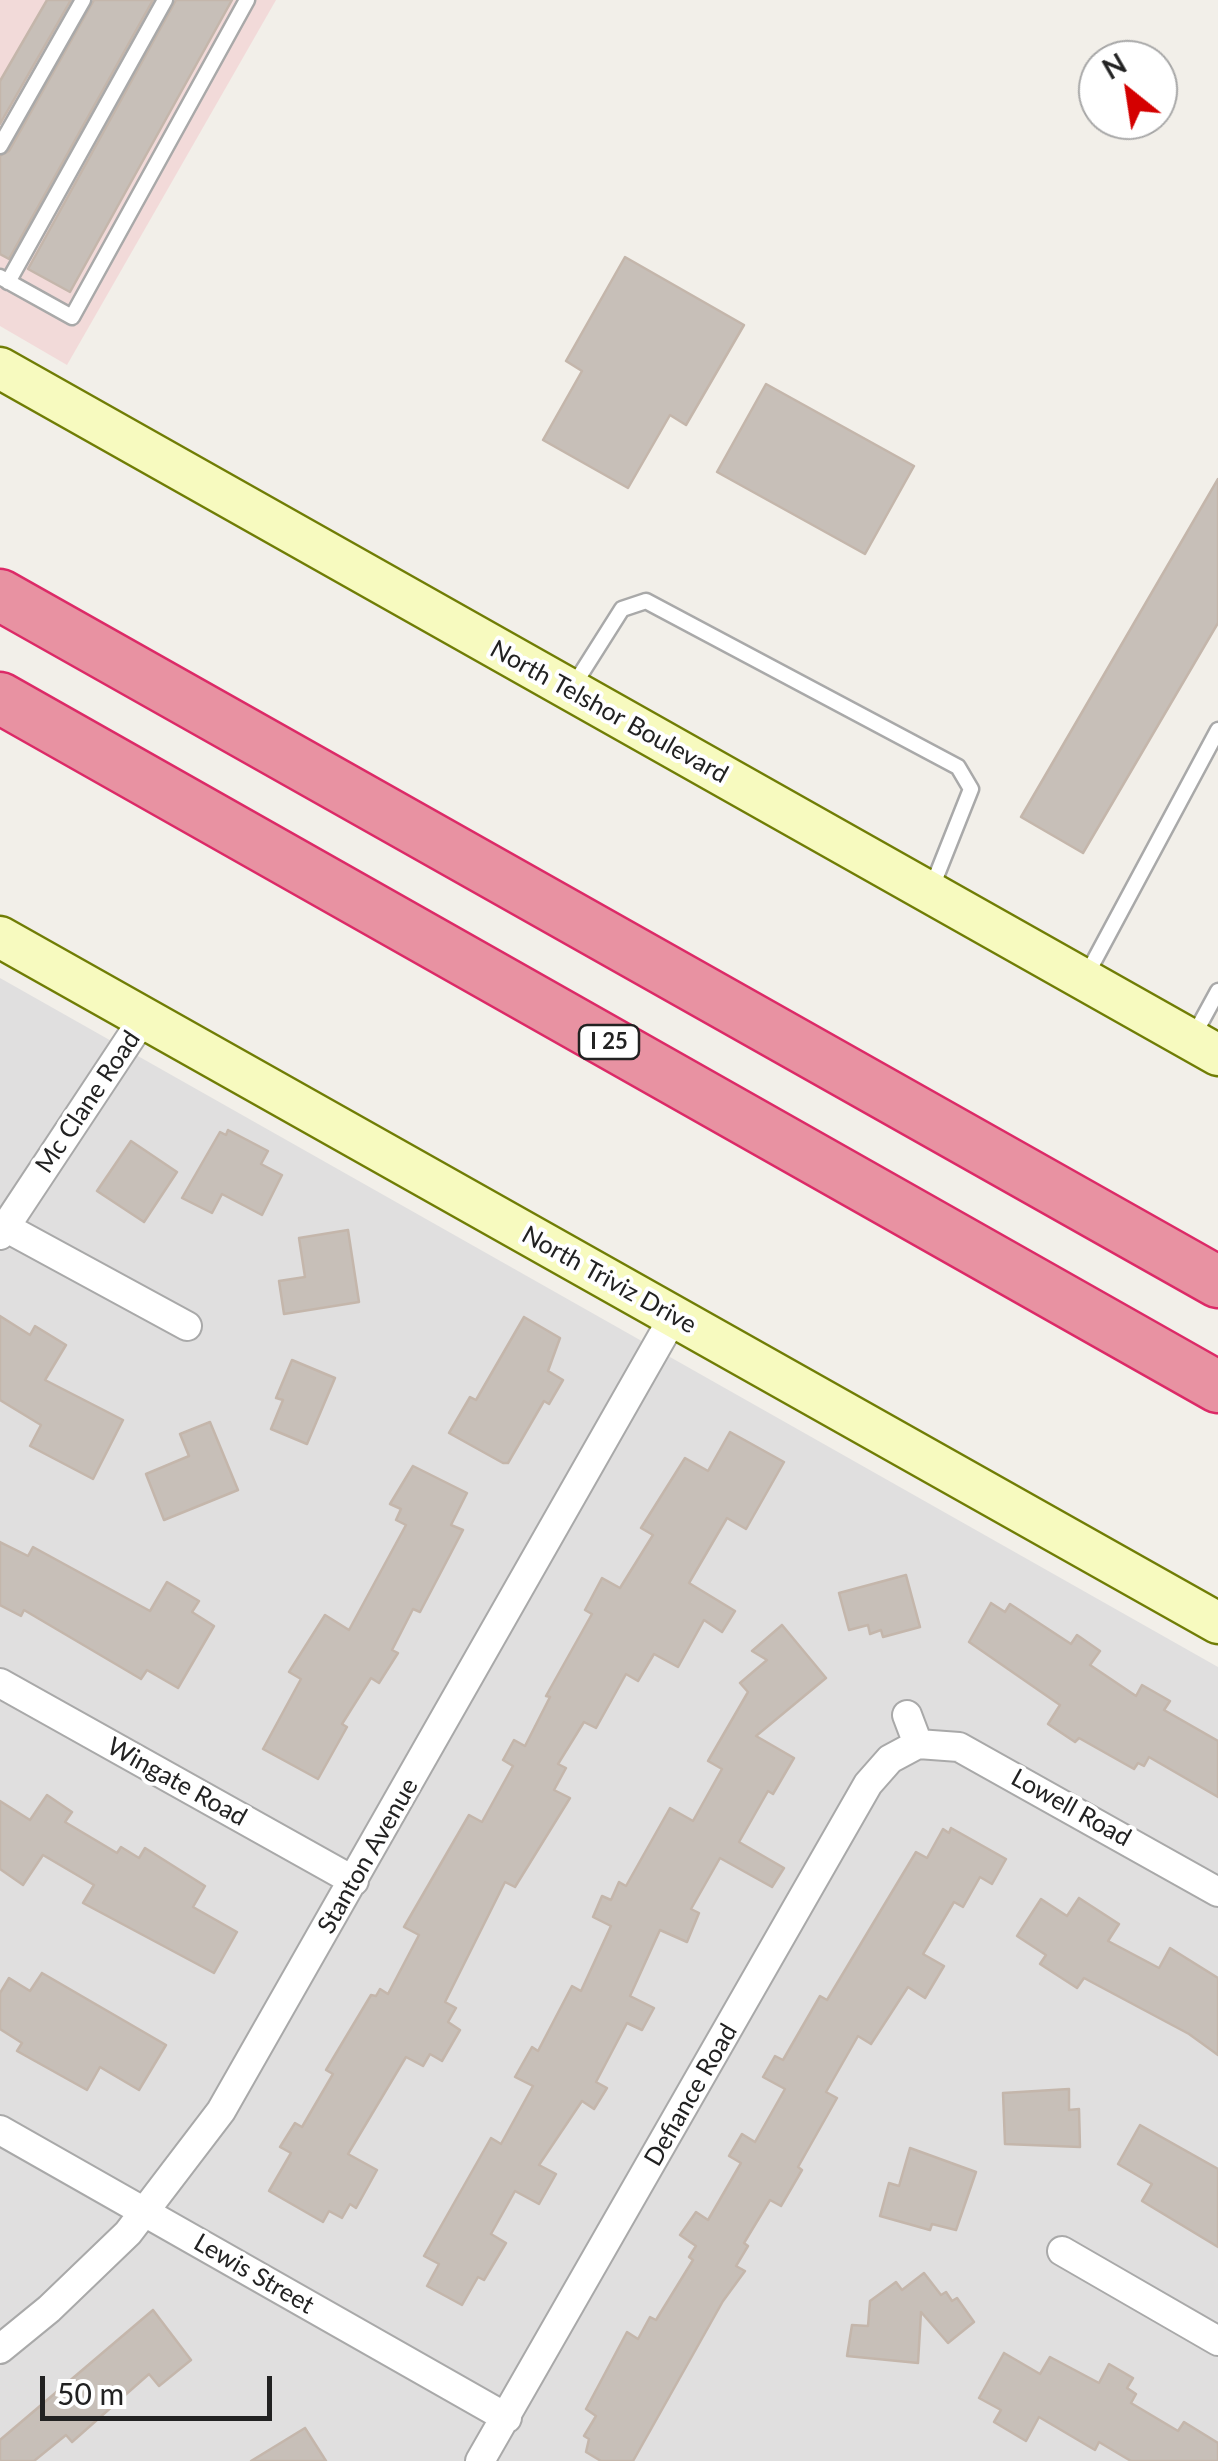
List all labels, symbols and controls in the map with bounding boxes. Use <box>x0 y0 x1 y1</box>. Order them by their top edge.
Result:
north arrow <box>1078 40 1178 140</box>
text: N <box>1096 46 1132 86</box>
street label: North Telshor Boulevard <box>485 634 733 790</box>
street label: Mc Clane Road <box>29 1025 147 1179</box>
road number: I 25 <box>579 1025 639 1059</box>
street label: North Triviz Drive <box>517 1220 701 1340</box>
street label: Wingate Road <box>102 1731 252 1833</box>
street label: Lowell Road <box>1006 1763 1136 1853</box>
street label: Stanton Avenue <box>311 1773 425 1939</box>
street label: Defiance Road <box>638 2018 744 2172</box>
street label: Lewis Street <box>189 2228 319 2320</box>
scale bar <box>45 2356 278 2418</box>
text: 50 m <box>57 2375 124 2411</box>

